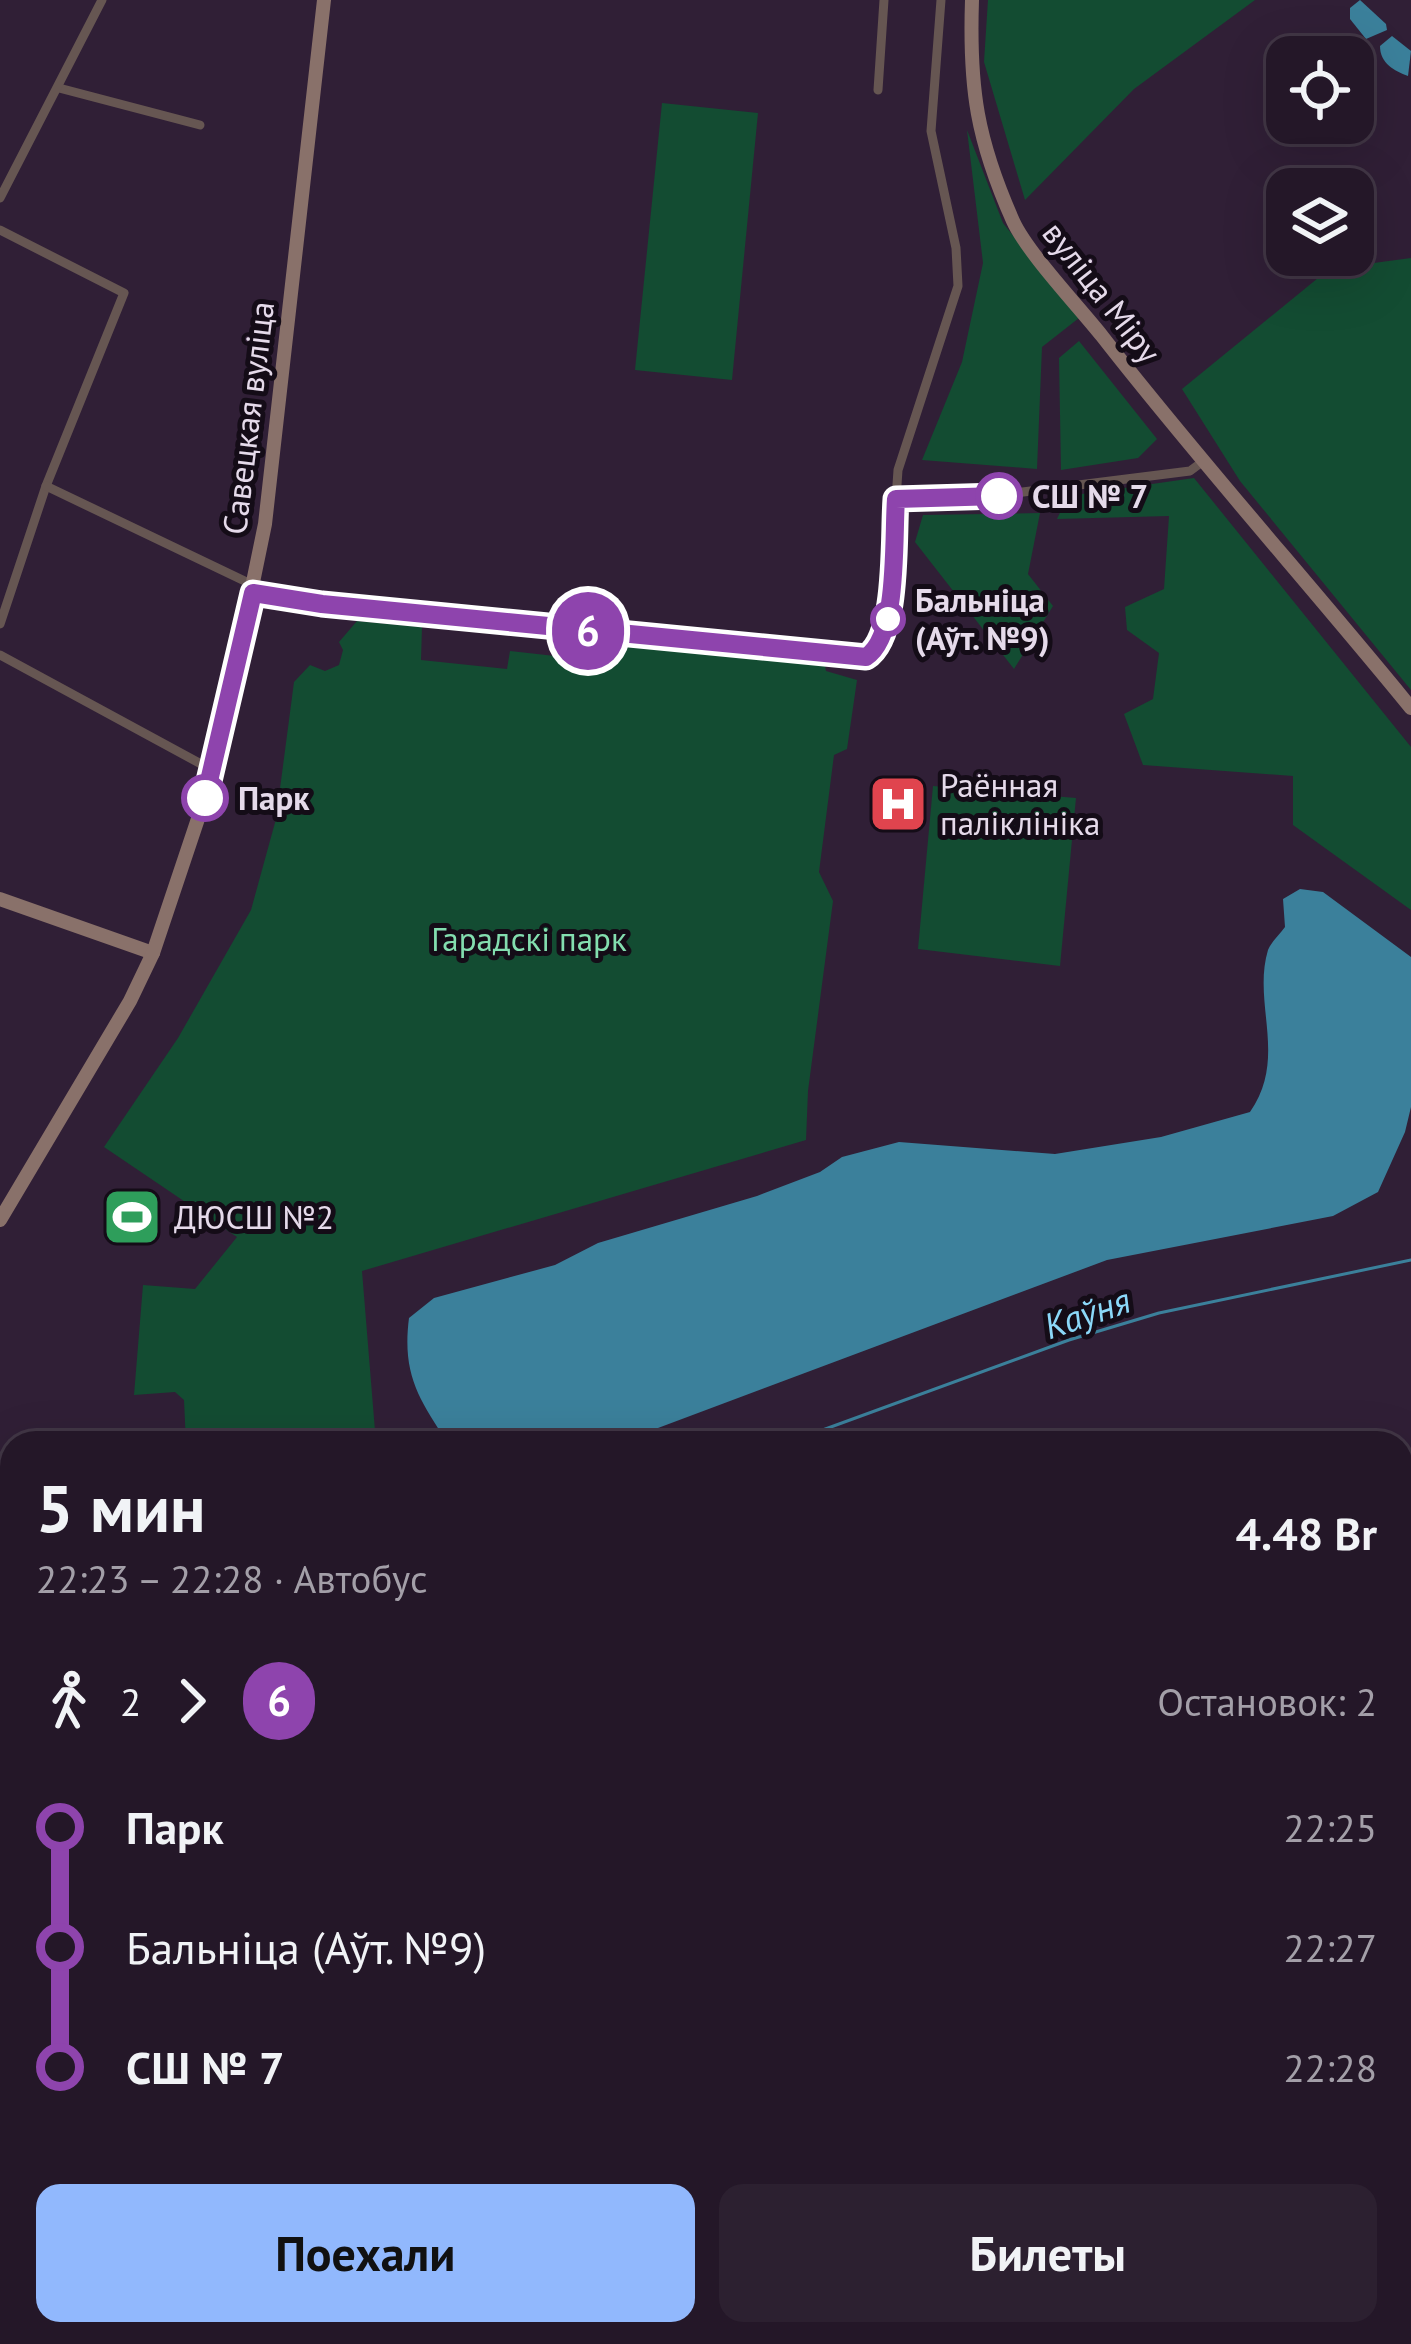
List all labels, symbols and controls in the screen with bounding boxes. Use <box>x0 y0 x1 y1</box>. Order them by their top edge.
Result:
map controls <box>1266 36 1374 276</box>
button: locate <box>1266 36 1374 144</box>
button: layers <box>1266 168 1374 276</box>
street label: вуліца Міру <box>1034 212 1171 372</box>
street label: Савецкая вуліца <box>212 299 283 537</box>
marker: СШ № 7 <box>977 474 1021 518</box>
place label: СШ № 7 <box>1032 474 1148 517</box>
place label: Бальніца (Аўт. №9) <box>915 578 1050 659</box>
line badge: 6 <box>549 592 627 670</box>
text: 6 <box>576 603 600 658</box>
marker: Бальніца (Аўт. №9) <box>872 603 904 635</box>
place label: Раённая паліклініка <box>940 763 1100 844</box>
hospital icon: Раённая паліклініка <box>867 773 929 835</box>
marker: Парк <box>183 776 227 820</box>
place label: Парк <box>238 776 310 819</box>
park label: Гарадскі парк <box>431 917 627 960</box>
sports icon: ДЮСШ №2 <box>101 1186 163 1248</box>
place label: ДЮСШ №2 <box>174 1195 334 1238</box>
water label: Каўня <box>1037 1276 1137 1349</box>
text: 5 мин <box>36 1465 206 1550</box>
text: 4.48 Br <box>1236 1504 1377 1562</box>
text: 22:23 – 22:28 · Автобус <box>36 1553 427 1604</box>
icon: walk <box>36 1668 102 1734</box>
icon: forward <box>159 1668 225 1734</box>
text: 6 <box>267 1673 291 1728</box>
text: 2 <box>120 1676 141 1727</box>
text: Остановок: 2 <box>1157 1676 1377 1727</box>
text: Парк <box>126 1798 223 1856</box>
text: 22:25 <box>1283 1802 1377 1853</box>
text: Бальніца (Аўт. №9) <box>126 1918 486 1976</box>
text: 22:27 <box>1283 1922 1377 1973</box>
text: СШ № 7 <box>126 2038 284 2096</box>
text: 22:28 <box>1283 2042 1377 2093</box>
button: Поехали <box>36 2184 695 2322</box>
button: Билеты <box>719 2184 1377 2322</box>

